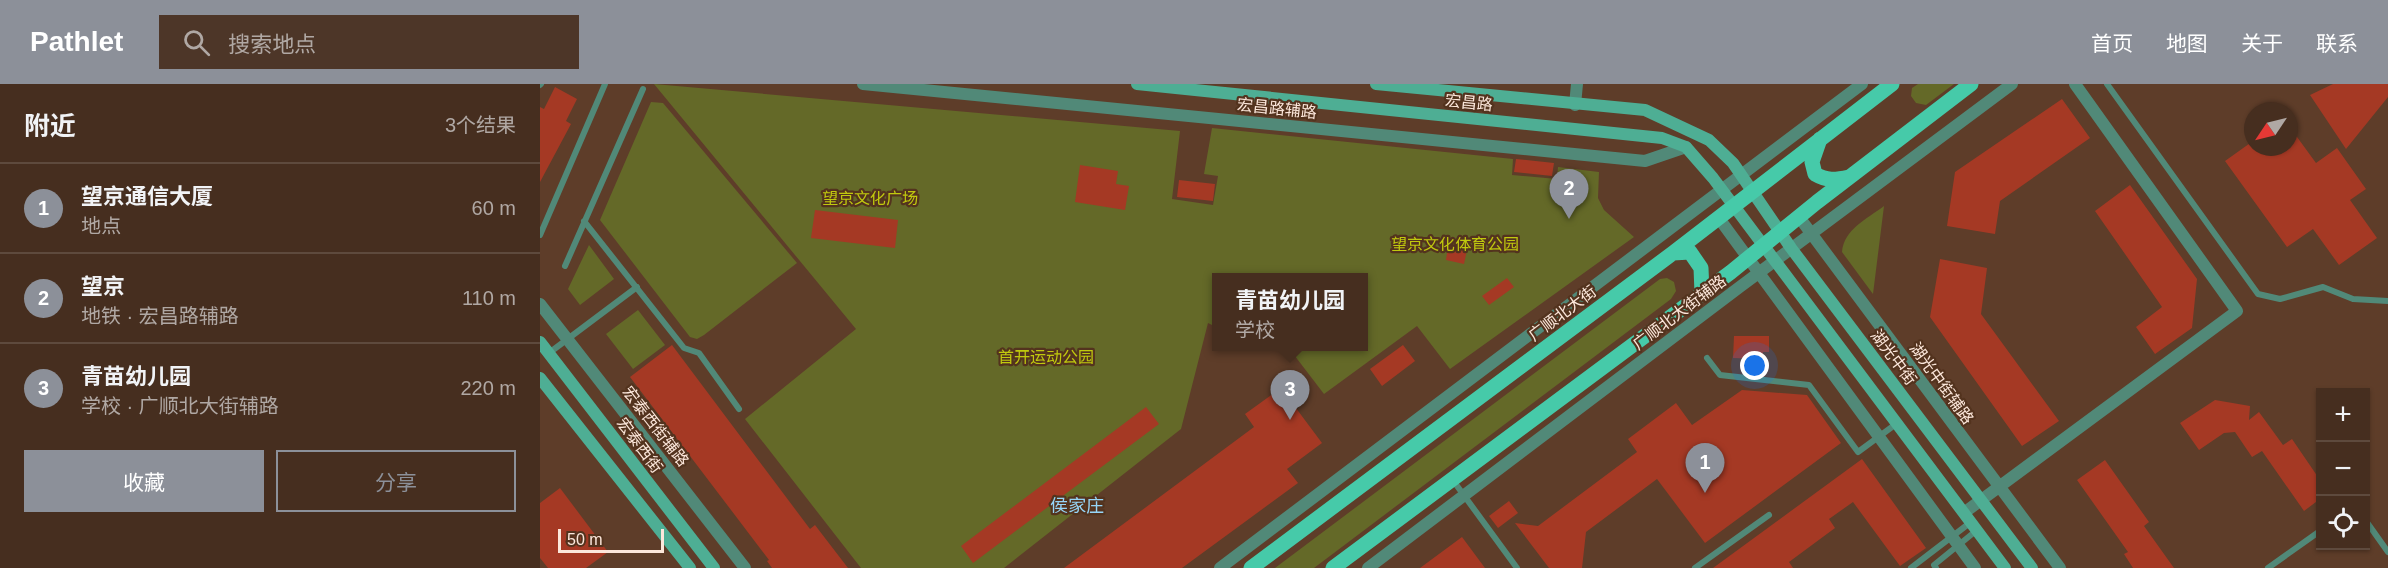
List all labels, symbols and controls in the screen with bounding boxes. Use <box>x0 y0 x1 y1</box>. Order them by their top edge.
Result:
search box <box>159 15 579 69</box>
text: Pathlet <box>30 26 123 57</box>
icon: search <box>180 26 213 59</box>
text: 搜索地点 <box>228 32 316 57</box>
text: 首页 <box>2091 32 2133 55</box>
text: 地图 <box>2166 32 2208 55</box>
text: 关于 <box>2241 32 2283 55</box>
text: 联系 <box>2316 32 2358 55</box>
street label: 宏昌路 <box>1444 92 1494 113</box>
street label: 宏昌路辅路 <box>1236 96 1318 121</box>
north arrow <box>2244 102 2298 156</box>
text: 附近 <box>24 111 76 141</box>
text: 3个结果 <box>445 114 516 136</box>
pin: 2 <box>1550 170 1588 219</box>
text: 望京通信大厦 <box>81 184 213 209</box>
park label: 望京文化广场 <box>822 190 918 207</box>
text: 1 <box>38 197 49 219</box>
text: 60 m <box>472 197 516 219</box>
text: 地点 <box>81 215 121 237</box>
park label: 望京文化体育公园 <box>1391 236 1519 253</box>
street label: 广顺北大街辅路 <box>1629 272 1729 353</box>
popup <box>1212 273 1368 351</box>
text: 望京 <box>81 274 125 299</box>
street label: 广顺北大街 <box>1525 283 1599 344</box>
text: 2 <box>38 287 49 309</box>
text: 110 m <box>462 287 516 309</box>
text: 青苗幼儿园 <box>1235 288 1345 313</box>
text: 地铁 · 宏昌路辅路 <box>81 305 239 327</box>
text: 学校 <box>1235 319 1275 341</box>
street label: 湖光中街 <box>1868 327 1920 388</box>
street label: 湖光中街辅路 <box>1907 339 1977 427</box>
park label: 首开运动公园 <box>998 349 1094 366</box>
your location <box>1740 351 1769 380</box>
text: 青苗幼儿园 <box>81 364 191 389</box>
pin: 3 <box>1270 370 1310 420</box>
text: 3 <box>38 377 49 399</box>
text: 220 m <box>460 377 516 399</box>
street label: 宏泰西街辅路 <box>619 382 693 470</box>
map controls <box>2316 388 2370 550</box>
button: + <box>2316 388 2370 442</box>
text: 学校 · 广顺北大街辅路 <box>81 395 279 417</box>
street label: 宏泰西街 <box>613 414 667 476</box>
button: − <box>2316 442 2370 496</box>
pin: 1 <box>1686 444 1724 493</box>
button: 收藏 <box>24 450 264 512</box>
button: 分享 <box>276 450 516 512</box>
district label: 侯家庄 <box>1050 496 1104 516</box>
button: locate <box>2316 496 2370 550</box>
scale bar <box>558 526 664 554</box>
text: 50 m <box>567 531 603 548</box>

